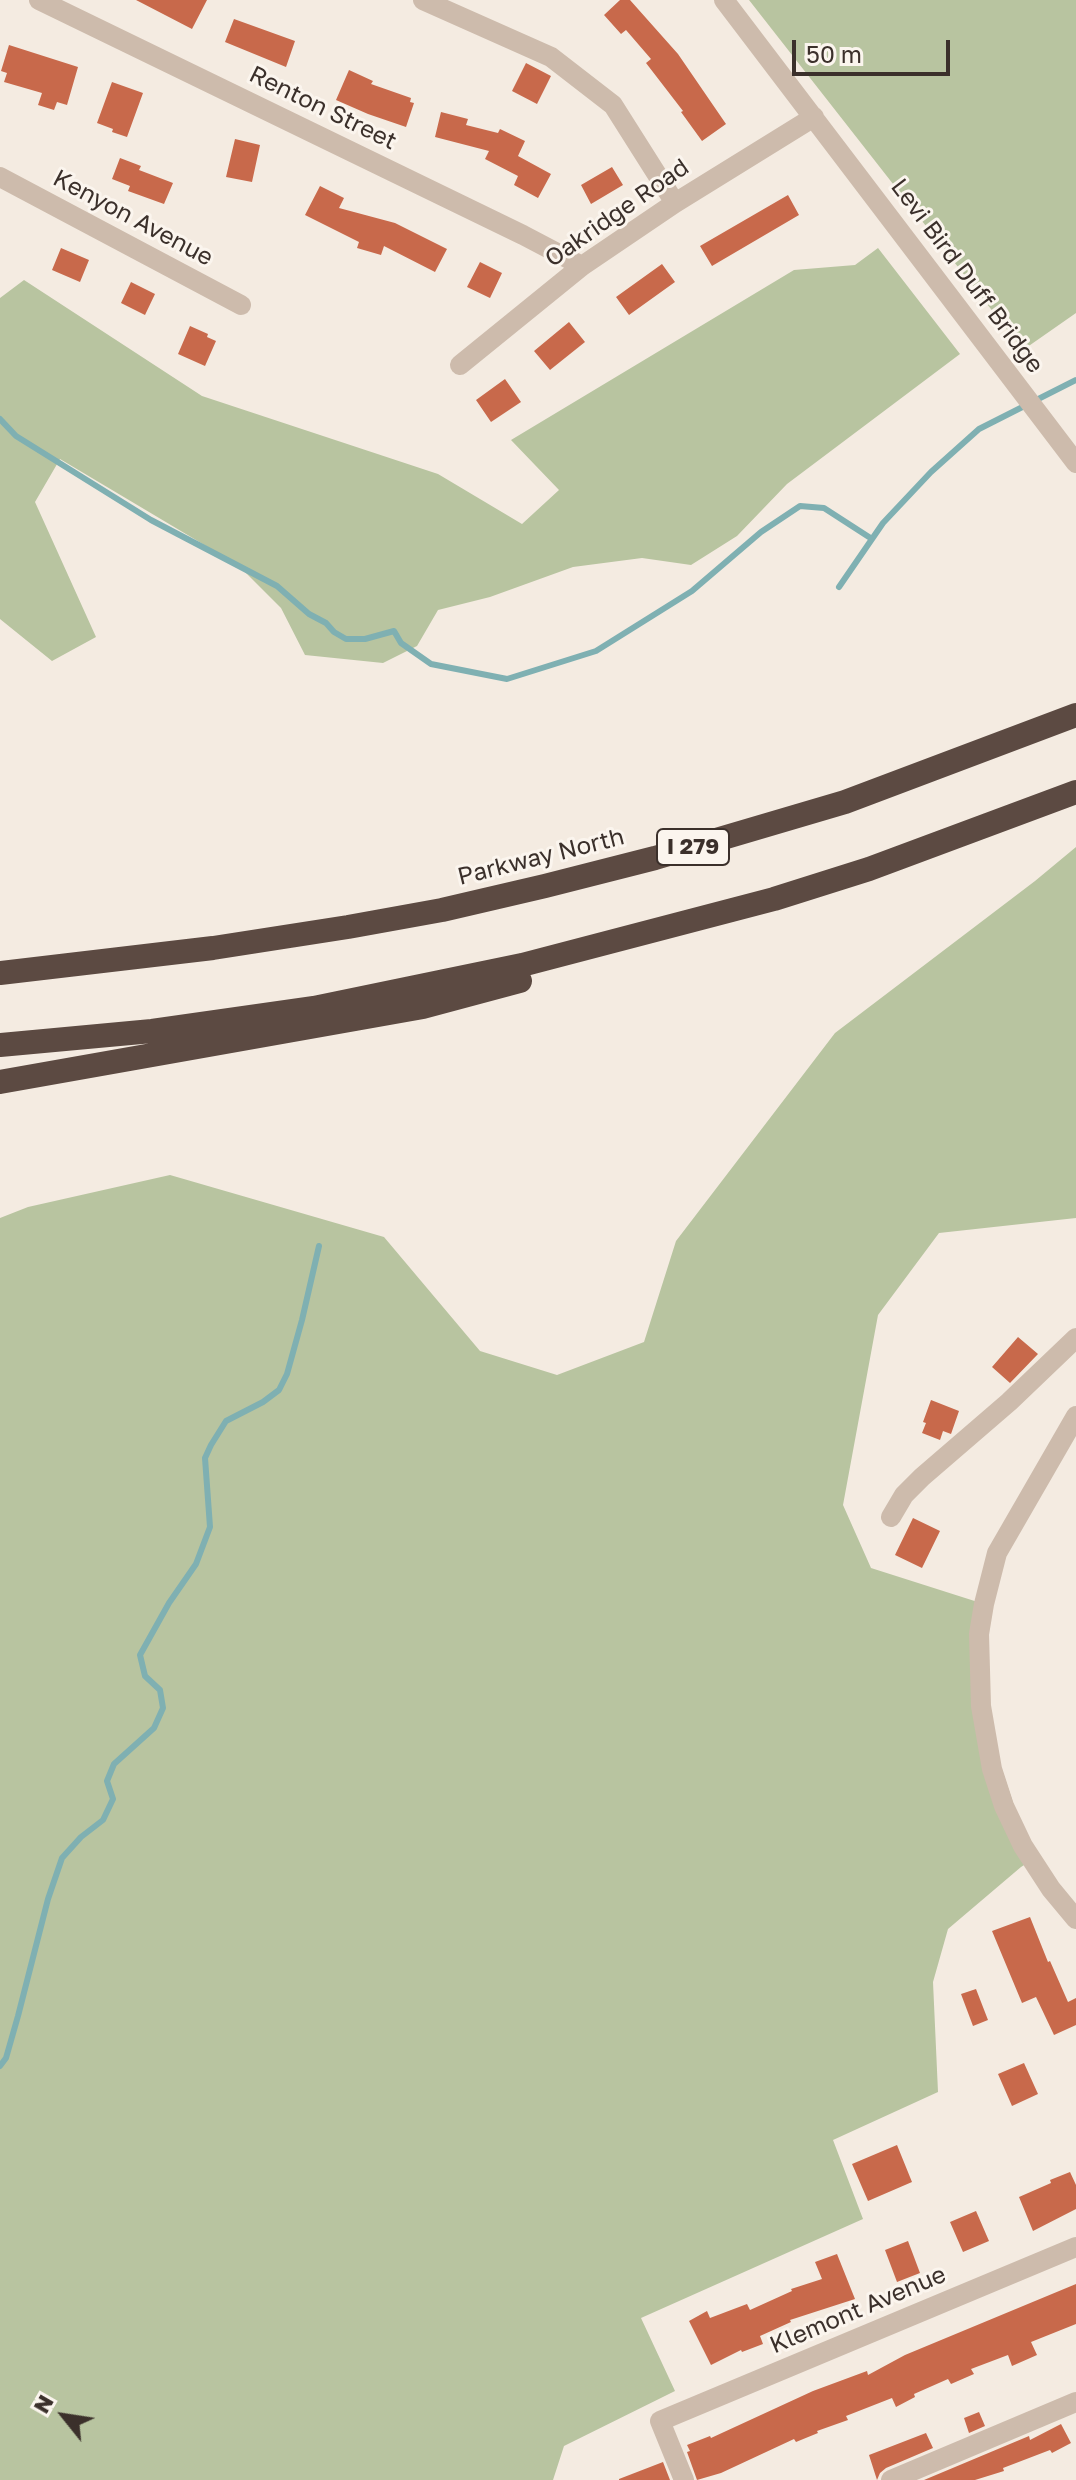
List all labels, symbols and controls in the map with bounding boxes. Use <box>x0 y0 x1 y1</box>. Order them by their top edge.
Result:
scale bar <box>796 24 954 74</box>
text: 50 m <box>806 39 862 68</box>
street label: Renton Street <box>245 60 401 156</box>
street label: Oakridge Road <box>540 153 694 273</box>
street label: Kenyon Avenue <box>48 164 218 272</box>
street label: Levi Bird Duff Bridge <box>885 173 1049 379</box>
street label: Parkway North <box>455 822 627 892</box>
road number: I 279 <box>657 829 729 865</box>
street label: Klemont Avenue <box>766 2260 950 2360</box>
north arrow <box>24 2376 104 2456</box>
text: N <box>27 2390 59 2418</box>

